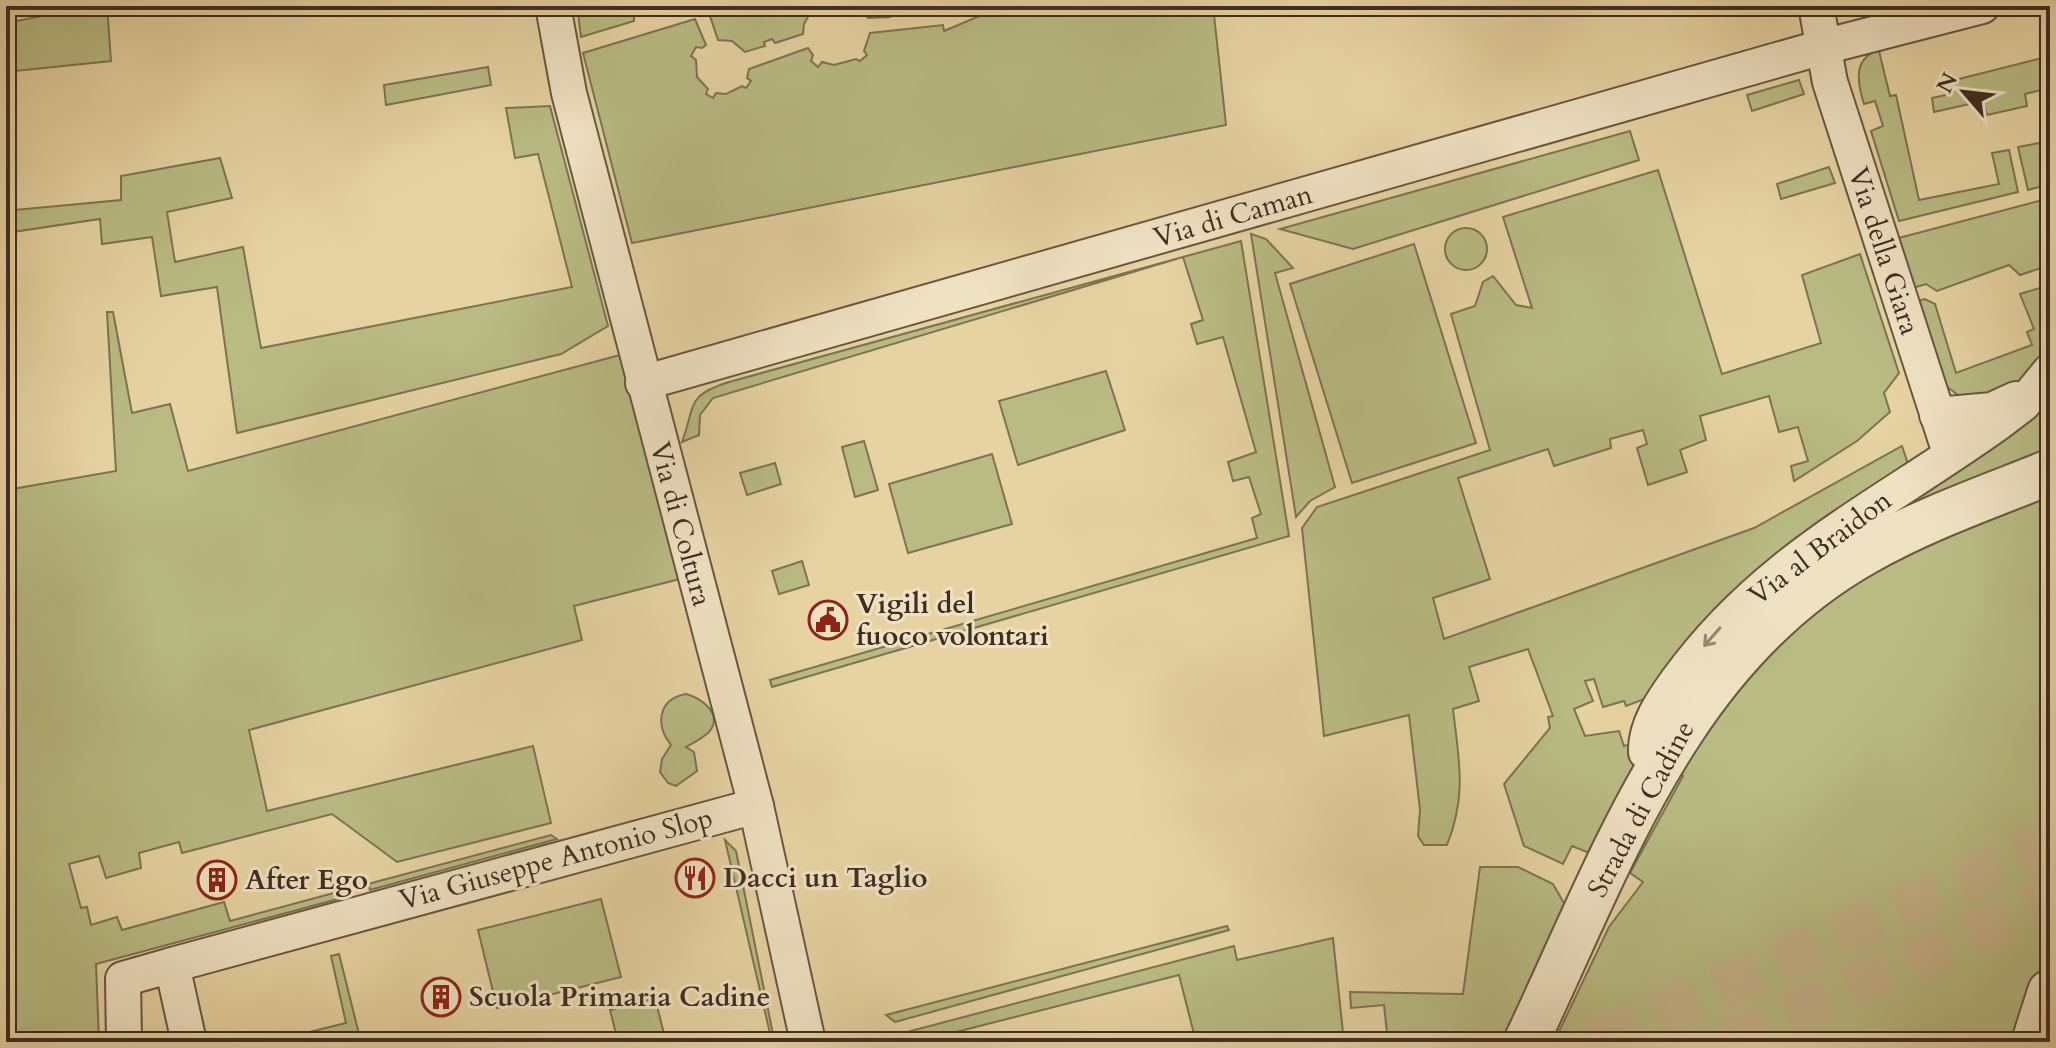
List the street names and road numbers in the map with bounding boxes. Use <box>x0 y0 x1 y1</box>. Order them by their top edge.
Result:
street label: Via della Giara <box>1839 162 1929 340</box>
street label: Via di Caman <box>1149 175 1317 257</box>
street label: Via di Coltura <box>641 438 721 610</box>
street label: Via al Braidon <box>1741 482 1899 614</box>
street label: Strada di Cadine <box>1578 714 1704 904</box>
street label: Via Giuseppe Antonio Slop <box>395 799 717 919</box>

